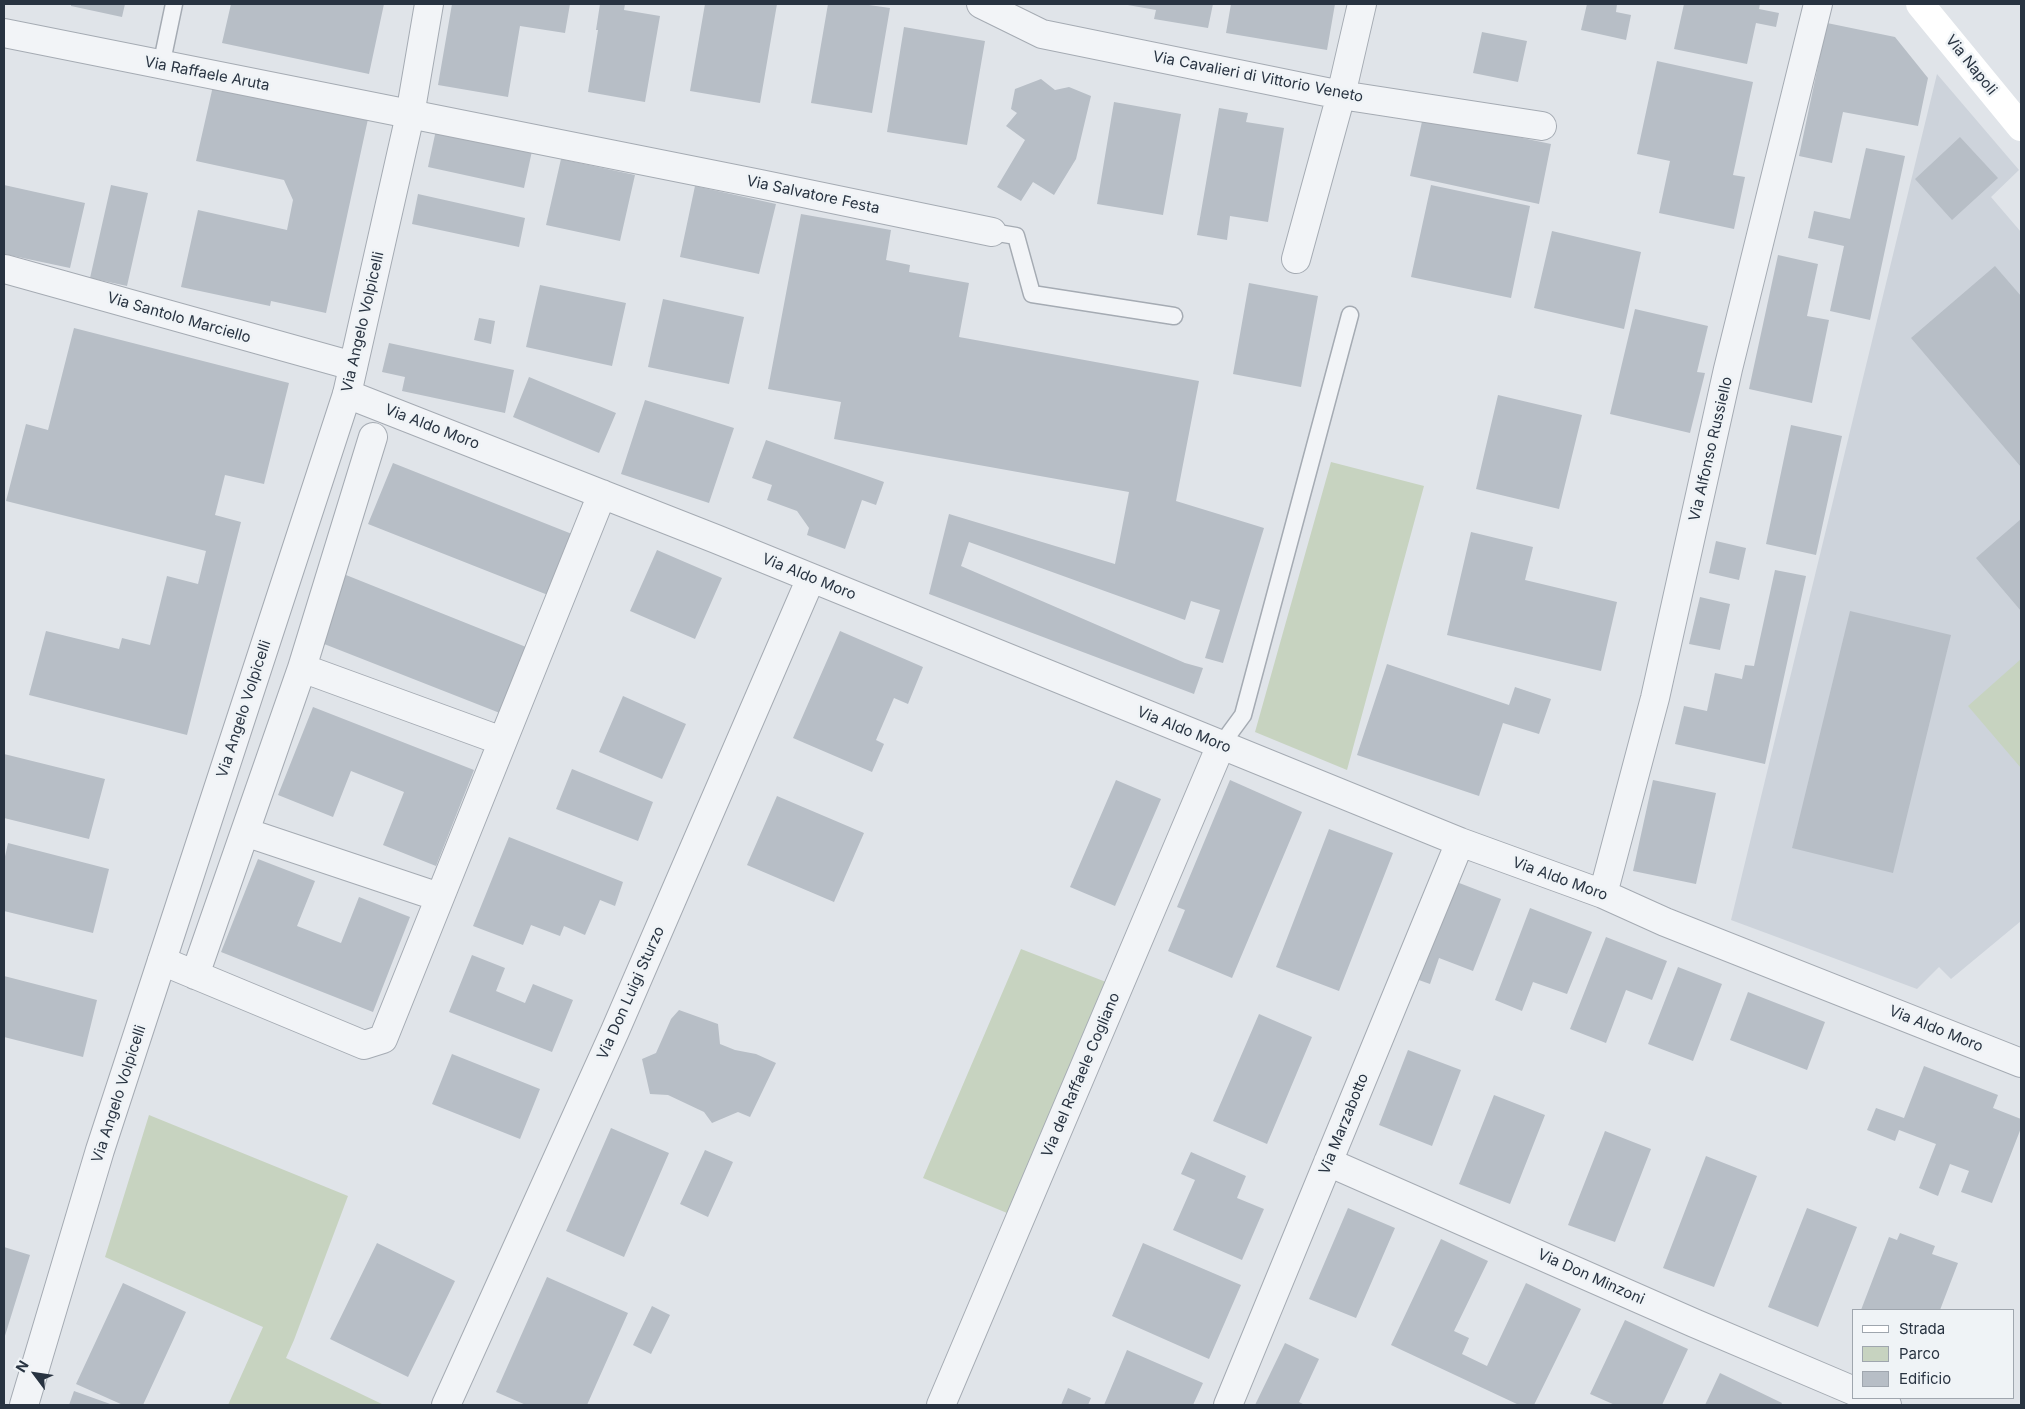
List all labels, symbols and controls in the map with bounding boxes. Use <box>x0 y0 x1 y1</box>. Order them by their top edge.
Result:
street label: Via Napoli <box>1941 31 2001 99</box>
street label: Via Cavalieri di Vittorio Veneto <box>1151 48 1365 106</box>
street label: Via Raffaele Aruta <box>143 53 271 95</box>
street label: Via Salvatore Festa <box>745 172 881 218</box>
street label: Via Angelo Volpicelli <box>338 250 388 394</box>
street label: Via Santolo Marciello <box>105 289 253 347</box>
street label: Via Alfonso Russiello <box>1686 375 1736 523</box>
street label: Via Aldo Moro <box>382 401 482 453</box>
street label: Via Aldo Moro <box>759 550 859 604</box>
street label: Via Angelo Volpicelli <box>213 638 275 780</box>
street label: Via Aldo Moro <box>1134 703 1234 757</box>
street label: Via Aldo Moro <box>1510 853 1610 905</box>
street label: Via Don Luigi Sturzo <box>594 924 668 1062</box>
street label: Via del Raffaele Cogliano <box>1038 990 1124 1160</box>
street label: Via Aldo Moro <box>1886 1002 1986 1056</box>
street label: Via Angelo Volpicelli <box>88 1023 150 1165</box>
street label: Via Marzabotto <box>1316 1071 1372 1177</box>
street label: Via Don Minzoni <box>1535 1245 1647 1309</box>
legend <box>1852 1309 2015 1399</box>
text: Strada <box>1899 1319 1945 1338</box>
text: Parco <box>1899 1344 1940 1363</box>
north arrow <box>10 1349 60 1399</box>
text: N <box>12 1357 32 1375</box>
text: Edificio <box>1899 1369 1951 1388</box>

